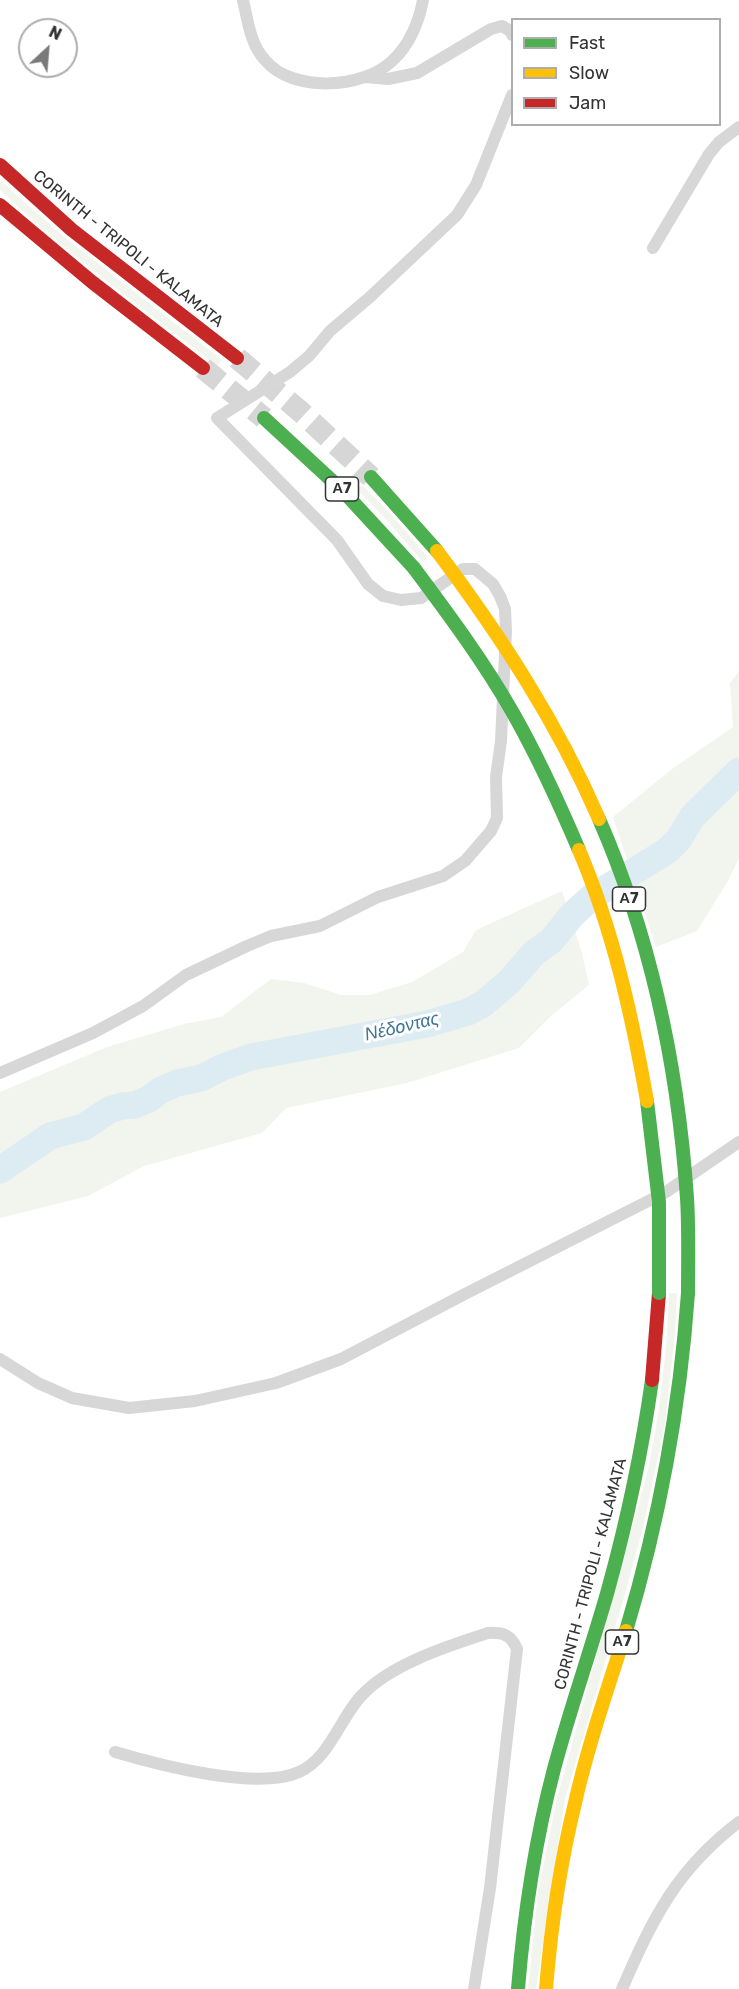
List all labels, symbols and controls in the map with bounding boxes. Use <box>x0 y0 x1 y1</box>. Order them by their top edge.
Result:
north arrow <box>18 18 78 78</box>
legend <box>511 18 721 126</box>
text: N <box>46 22 65 44</box>
text: Fast <box>569 32 605 54</box>
text: Slow <box>569 62 609 84</box>
text: Jam <box>569 92 606 114</box>
street label: CORINTH - TRIPOLI - KALAMATA <box>29 166 227 332</box>
road number: Α7 <box>326 477 358 501</box>
road number: Α7 <box>612 887 646 911</box>
water label: Νέδoντας <box>363 1008 441 1046</box>
street label: CORINTH - TRIPOLI - KALAMATA <box>551 1456 631 1692</box>
road number: Α7 <box>606 1630 638 1654</box>

